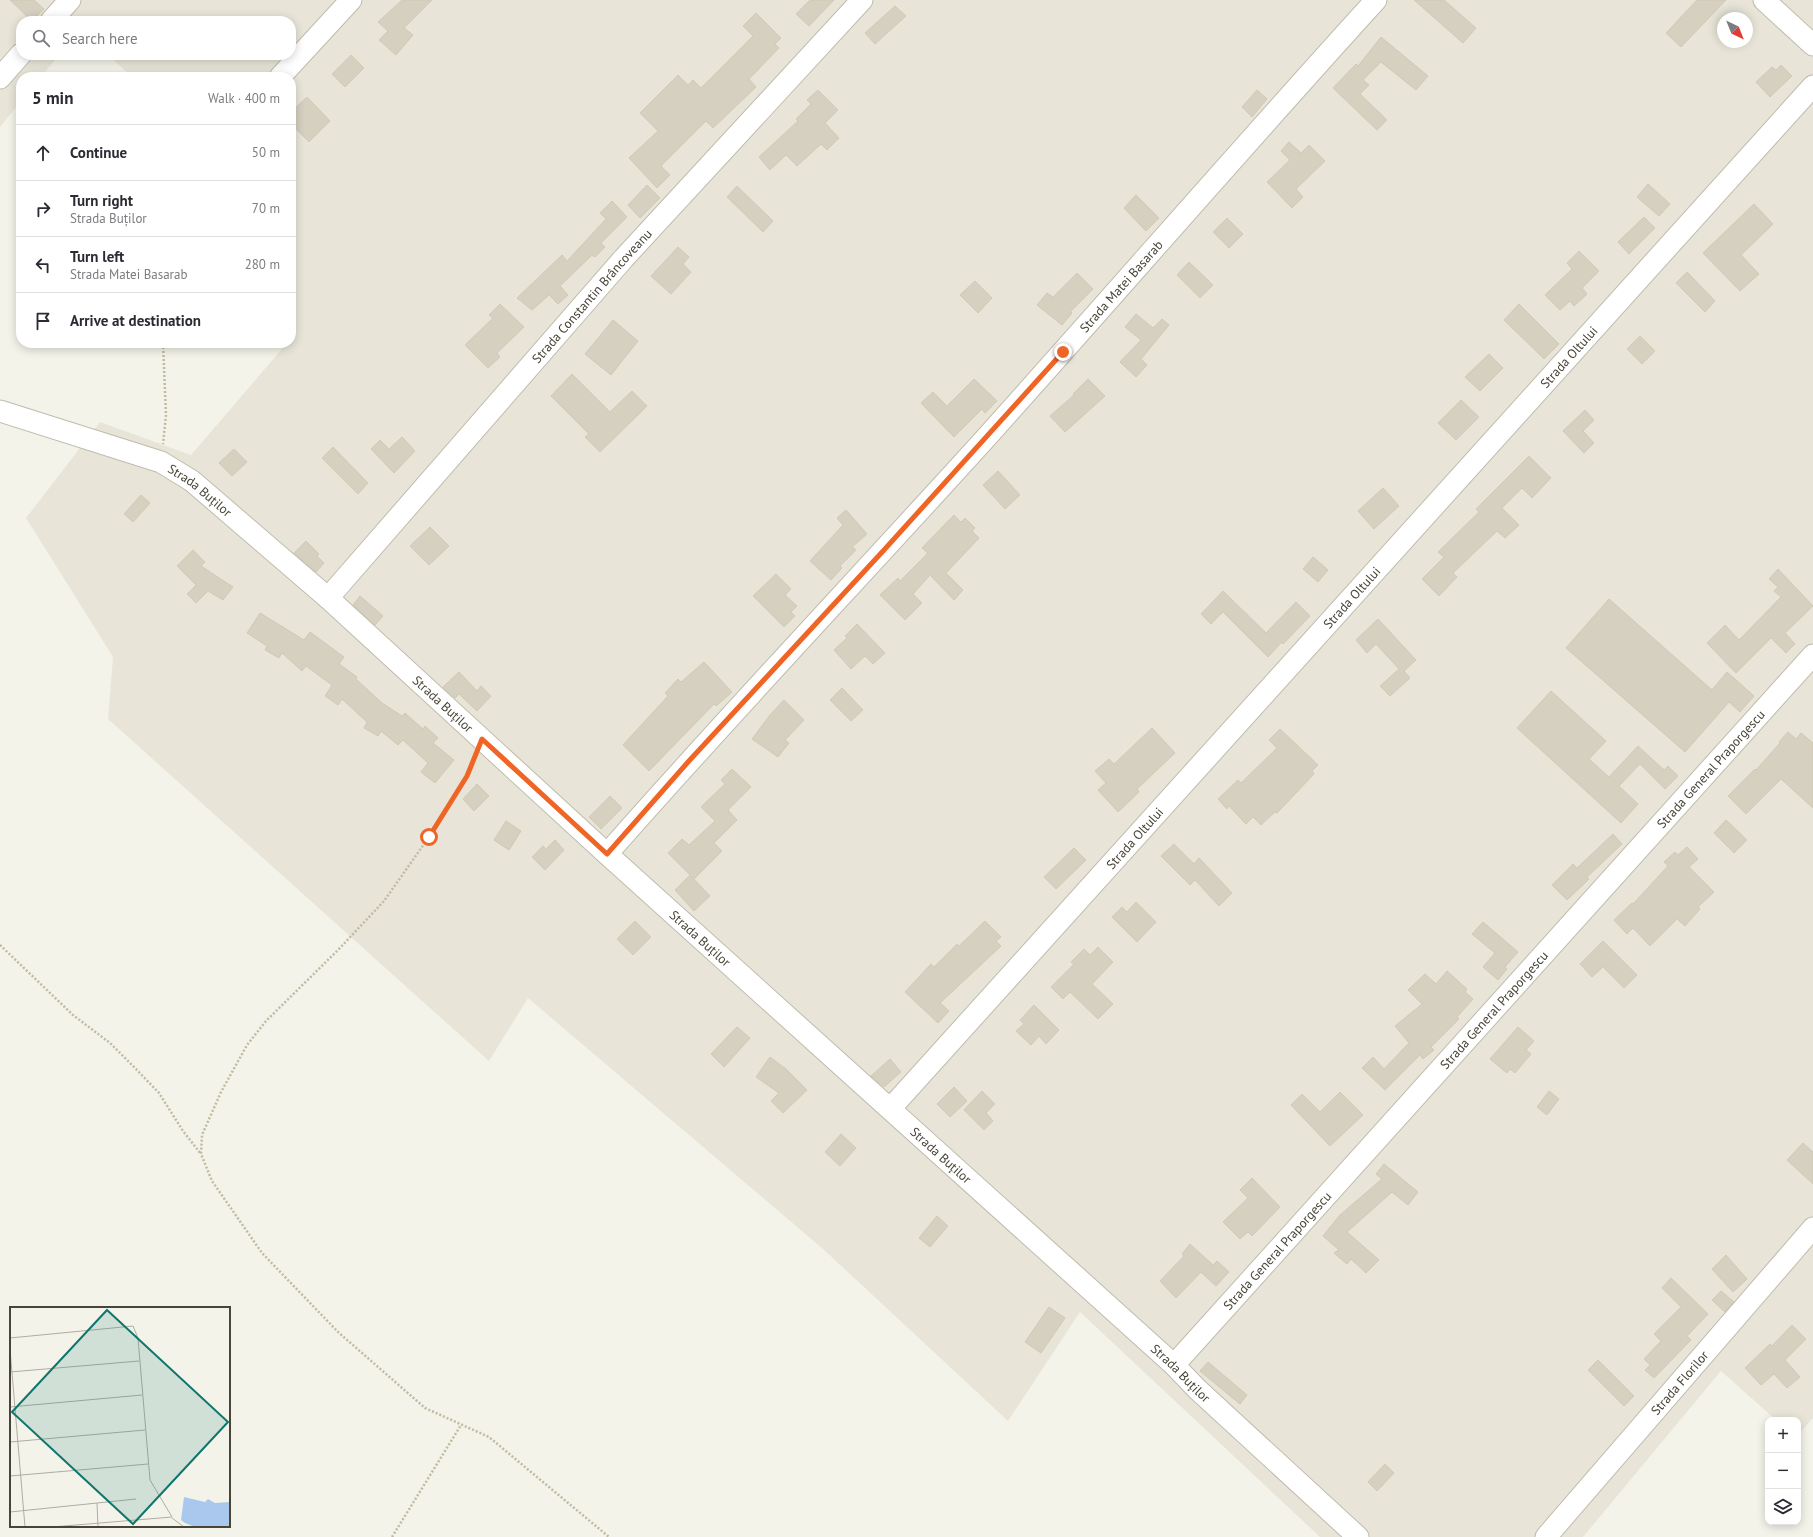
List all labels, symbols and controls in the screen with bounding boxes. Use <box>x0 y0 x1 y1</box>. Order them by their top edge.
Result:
north arrow <box>1717 12 1753 48</box>
search box <box>16 16 296 60</box>
icon: search <box>30 27 52 49</box>
text: Search here <box>62 29 138 48</box>
text: 5 min <box>32 87 73 109</box>
text: Walk · 400 m <box>208 90 280 107</box>
icon: ahead <box>32 142 54 164</box>
text: Continue <box>70 143 127 162</box>
text: 50 m <box>252 144 280 161</box>
text: Turn right <box>70 191 133 210</box>
icon: right <box>32 198 54 220</box>
text: 70 m <box>252 200 280 217</box>
text: Strada Buților <box>70 210 147 227</box>
street label: Strada Constantin Brâncoveanu <box>528 225 655 367</box>
street label: Strada Matei Basarab <box>1076 236 1166 336</box>
text: Turn left <box>70 247 124 266</box>
icon: left <box>32 254 54 276</box>
text: 280 m <box>245 256 280 273</box>
text: Strada Matei Basarab <box>70 266 188 283</box>
icon: arrive <box>32 310 54 332</box>
text: Arrive at destination <box>70 311 201 330</box>
street label: Strada Oltului <box>1536 322 1601 391</box>
route end <box>1054 343 1072 361</box>
street label: Strada Buților <box>165 460 236 521</box>
street label: Strada Oltului <box>1319 563 1384 632</box>
street label: Strada Buților <box>409 671 478 736</box>
street label: Strada General Praporgescu <box>1653 706 1768 832</box>
street label: Strada Oltului <box>1102 804 1167 872</box>
route start <box>420 828 438 846</box>
street label: Strada Buților <box>666 906 735 971</box>
street label: Strada General Praporgescu <box>1436 947 1551 1073</box>
street label: Strada Buților <box>907 1123 976 1187</box>
street label: Strada General Praporgescu <box>1219 1188 1335 1313</box>
inset map <box>10 1307 230 1527</box>
street label: Strada Buților <box>1148 1340 1215 1406</box>
street label: Strada Florilor <box>1647 1346 1712 1418</box>
map controls <box>1765 1417 1801 1525</box>
button: + <box>1765 1417 1801 1453</box>
button: − <box>1765 1453 1801 1489</box>
button: layers <box>1765 1489 1801 1525</box>

